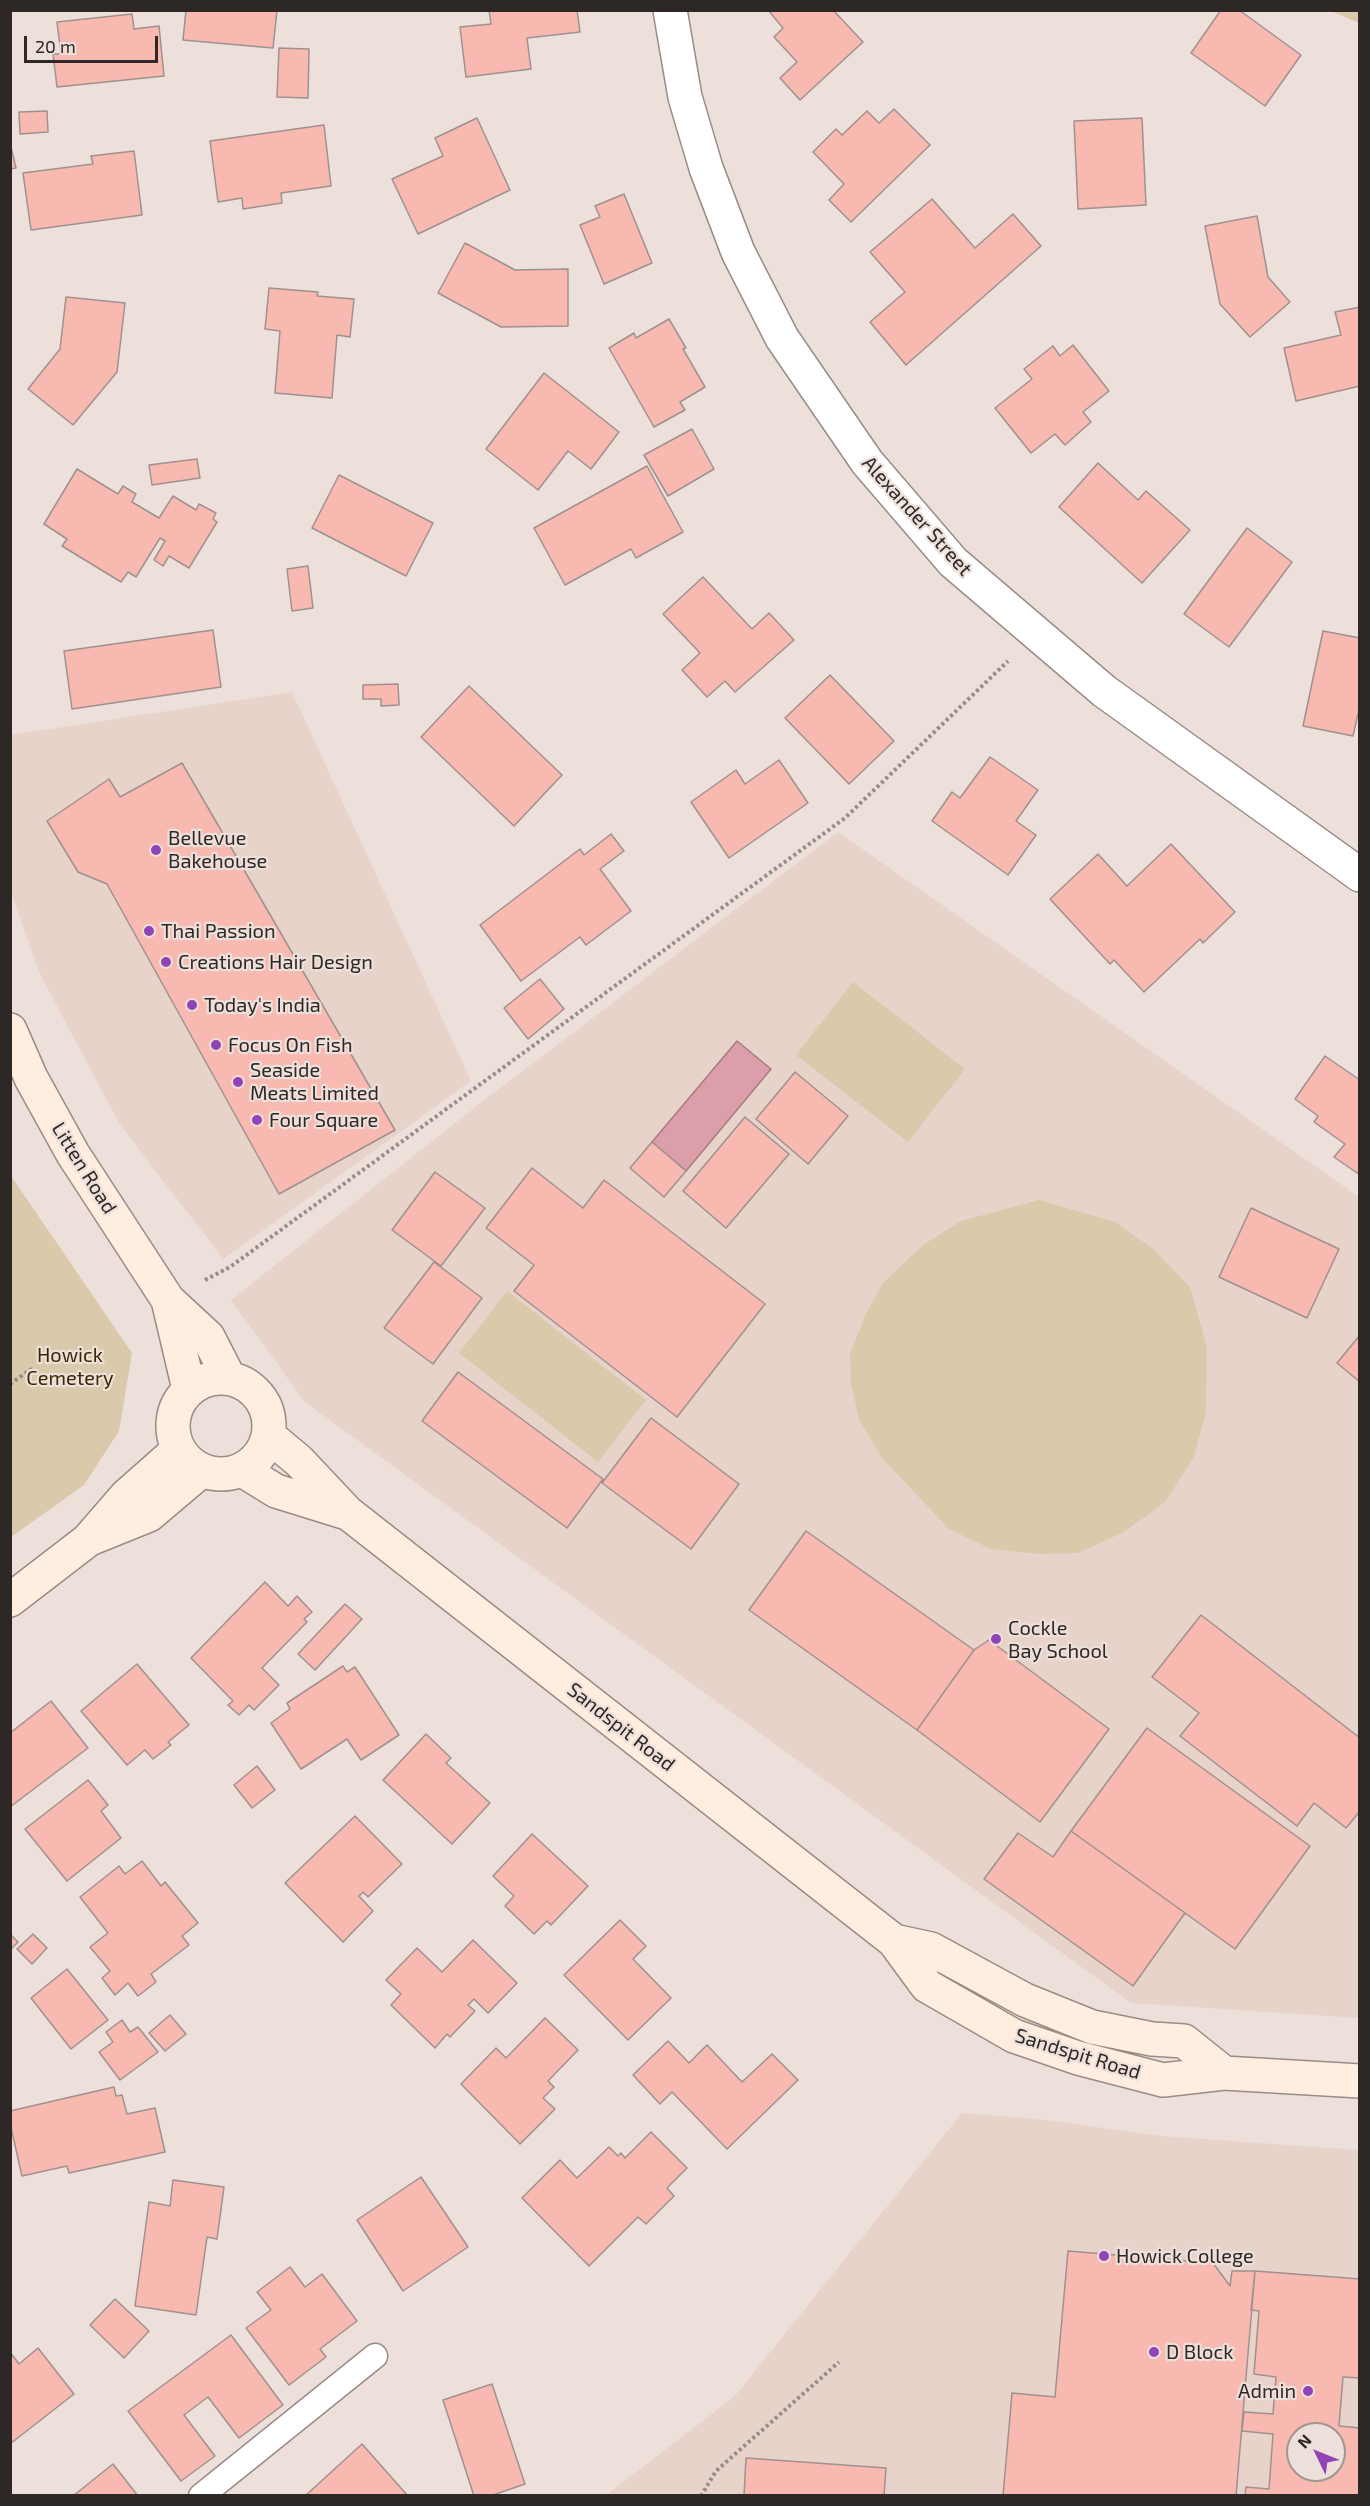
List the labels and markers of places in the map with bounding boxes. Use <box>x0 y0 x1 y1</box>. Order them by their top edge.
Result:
place label: Bellevue Bakehouse <box>168 826 267 873</box>
marker: Bellevue Bakehouse <box>149 843 163 857</box>
place label: Thai Passion <box>161 919 276 943</box>
marker: Thai Passion <box>142 924 156 938</box>
place label: Creations Hair Design <box>178 950 373 974</box>
marker: Creations Hair Design <box>159 955 173 969</box>
place label: Today's India <box>204 993 321 1017</box>
marker: Today's India <box>185 998 199 1012</box>
place label: Focus On Fish <box>228 1033 353 1057</box>
marker: Focus On Fish <box>209 1038 223 1052</box>
place label: Seaside Meats Limited <box>250 1058 379 1105</box>
marker: Seaside Meats Limited <box>231 1075 245 1089</box>
place label: Four Square <box>269 1108 378 1132</box>
marker: Four Square <box>250 1113 264 1127</box>
place label: Cockle Bay School <box>1008 1616 1108 1663</box>
marker: Cockle Bay School <box>989 1632 1003 1646</box>
place label: Howick College <box>1116 2244 1254 2268</box>
marker: Howick College <box>1097 2249 1111 2263</box>
place label: D Block <box>1166 2340 1233 2364</box>
marker: D Block <box>1147 2345 1161 2359</box>
place label: Admin <box>1238 2379 1296 2403</box>
marker: Admin <box>1301 2384 1315 2398</box>

